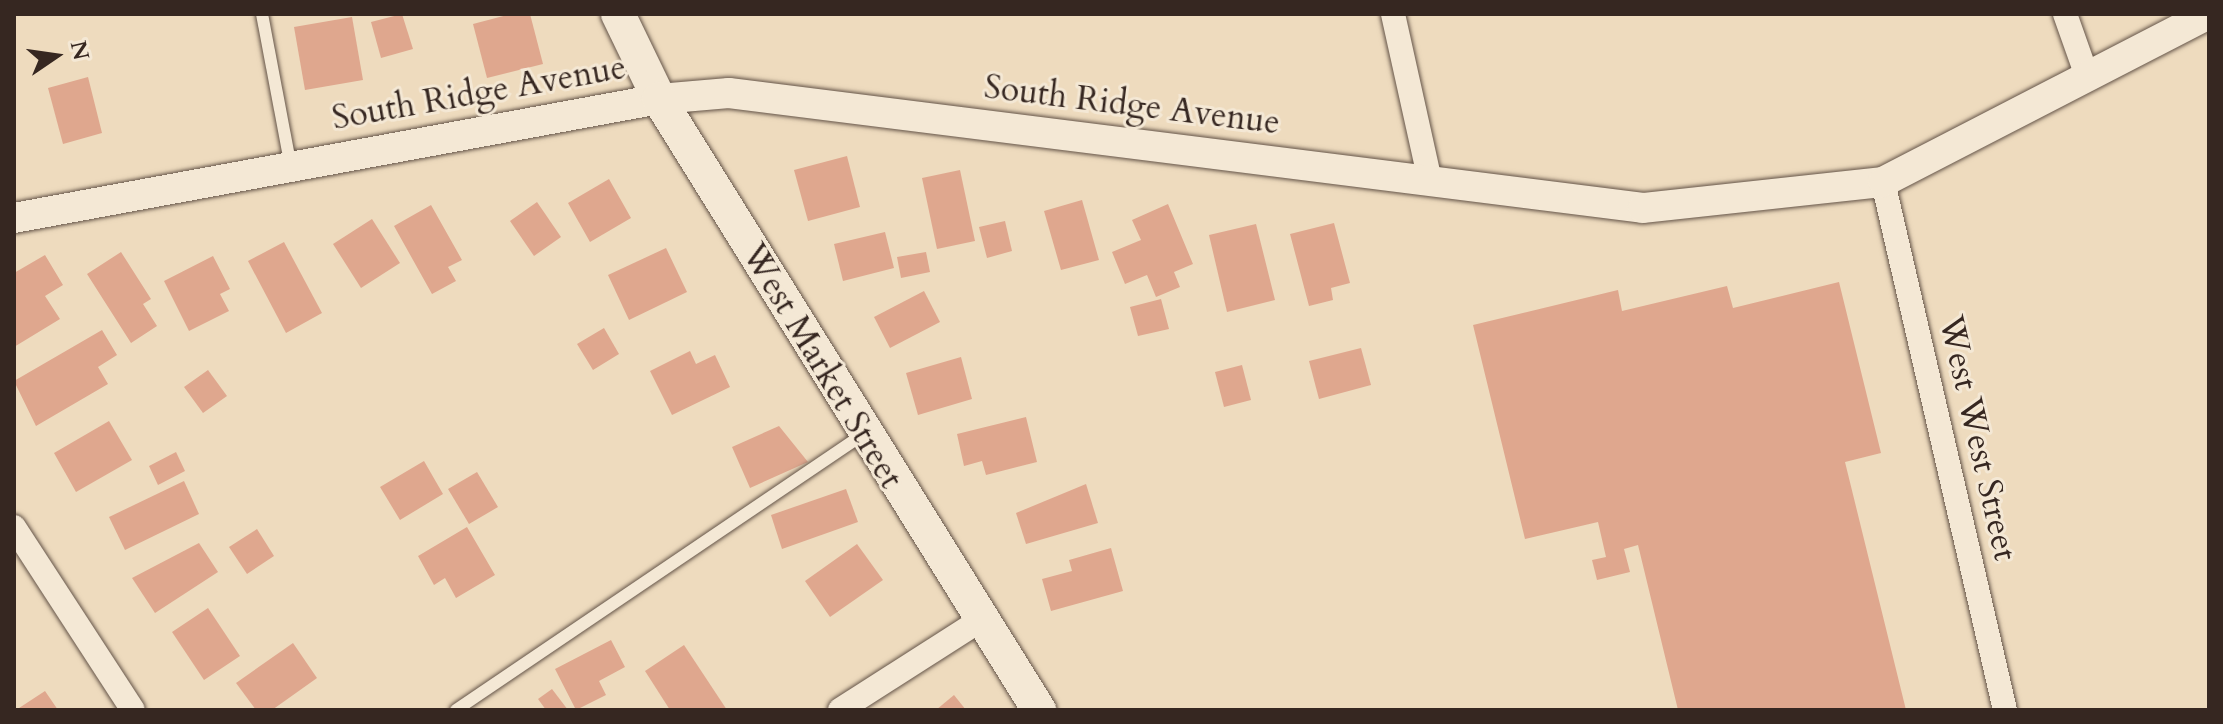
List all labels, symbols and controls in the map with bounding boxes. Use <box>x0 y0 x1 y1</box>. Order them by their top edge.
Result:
north arrow <box>16 16 96 96</box>
text: N <box>63 38 96 63</box>
street label: South Ridge Avenue <box>329 47 629 139</box>
street label: South Ridge Avenue <box>982 67 1282 143</box>
street label: West Market Street <box>733 236 911 496</box>
street label: West West Street <box>1930 311 2026 565</box>

